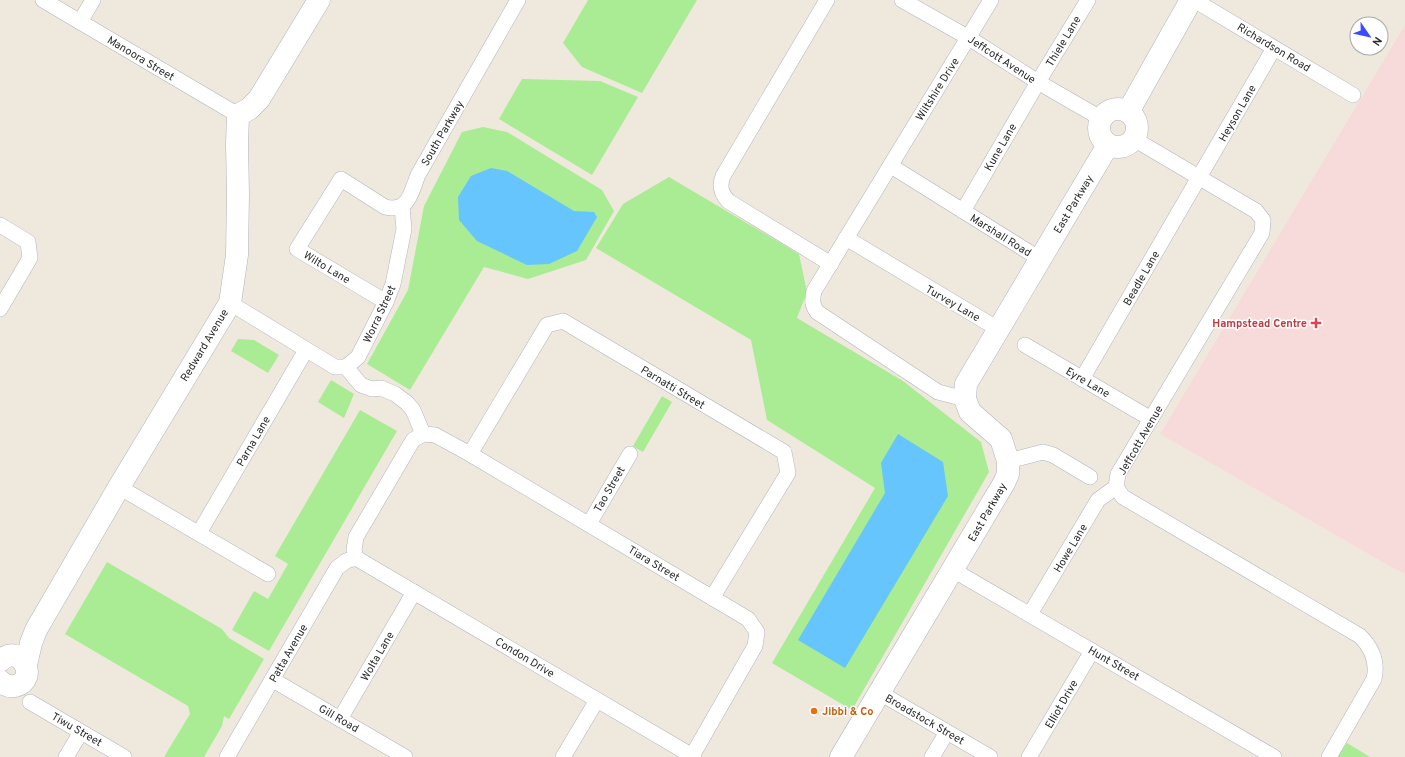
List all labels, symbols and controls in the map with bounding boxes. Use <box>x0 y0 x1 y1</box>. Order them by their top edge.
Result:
street label: Thiele Lane <box>1043 13 1085 70</box>
north arrow <box>1349 16 1389 56</box>
street label: Richardson Road <box>1234 20 1313 75</box>
street label: Manoora Street <box>104 33 177 84</box>
street label: Jeffcott Avenue <box>965 33 1038 87</box>
text: N <box>1368 34 1384 48</box>
street label: Wiltshire Drive <box>913 55 963 124</box>
street label: Heyson Lane <box>1216 83 1260 144</box>
street label: South Parkway <box>418 98 467 169</box>
street label: Kune Lane <box>982 121 1020 174</box>
street label: East Parkway <box>1051 172 1097 236</box>
street label: Marshall Road <box>967 211 1034 260</box>
street label: Wilto Lane <box>301 248 352 287</box>
street label: Beadle Lane <box>1121 248 1163 308</box>
street label: Worra Street <box>360 283 399 345</box>
street label: Turvey Lane <box>923 283 982 325</box>
street label: Redward Avenue <box>178 307 232 384</box>
place label: Hampstead Centre <box>1212 317 1307 331</box>
marker: Hampstead Centre <box>1310 317 1322 329</box>
street label: Parnatti Street <box>638 363 707 412</box>
street label: Eyre Lane <box>1063 365 1112 401</box>
street label: Jeffcott Avenue <box>1115 403 1166 478</box>
street label: Parna Lane <box>234 414 274 469</box>
street label: Tao Street <box>591 464 629 515</box>
street label: East Parkway <box>965 480 1011 545</box>
street label: Howe Lane <box>1051 522 1091 575</box>
street label: Tiara Street <box>625 543 682 585</box>
street label: Patta Avenue <box>267 622 311 685</box>
street label: Wolta Lane <box>358 629 398 684</box>
street label: Condon Drive <box>492 635 557 681</box>
street label: Hunt Street <box>1085 644 1142 684</box>
street label: Elliot Drive <box>1042 678 1081 731</box>
street label: Broadstock Street <box>882 691 967 748</box>
street label: Gill Road <box>316 702 361 736</box>
place label: Jibbi & Co <box>822 705 874 719</box>
marker: Jibbi & Co <box>809 706 819 716</box>
street label: Tiwu Street <box>49 710 104 750</box>

